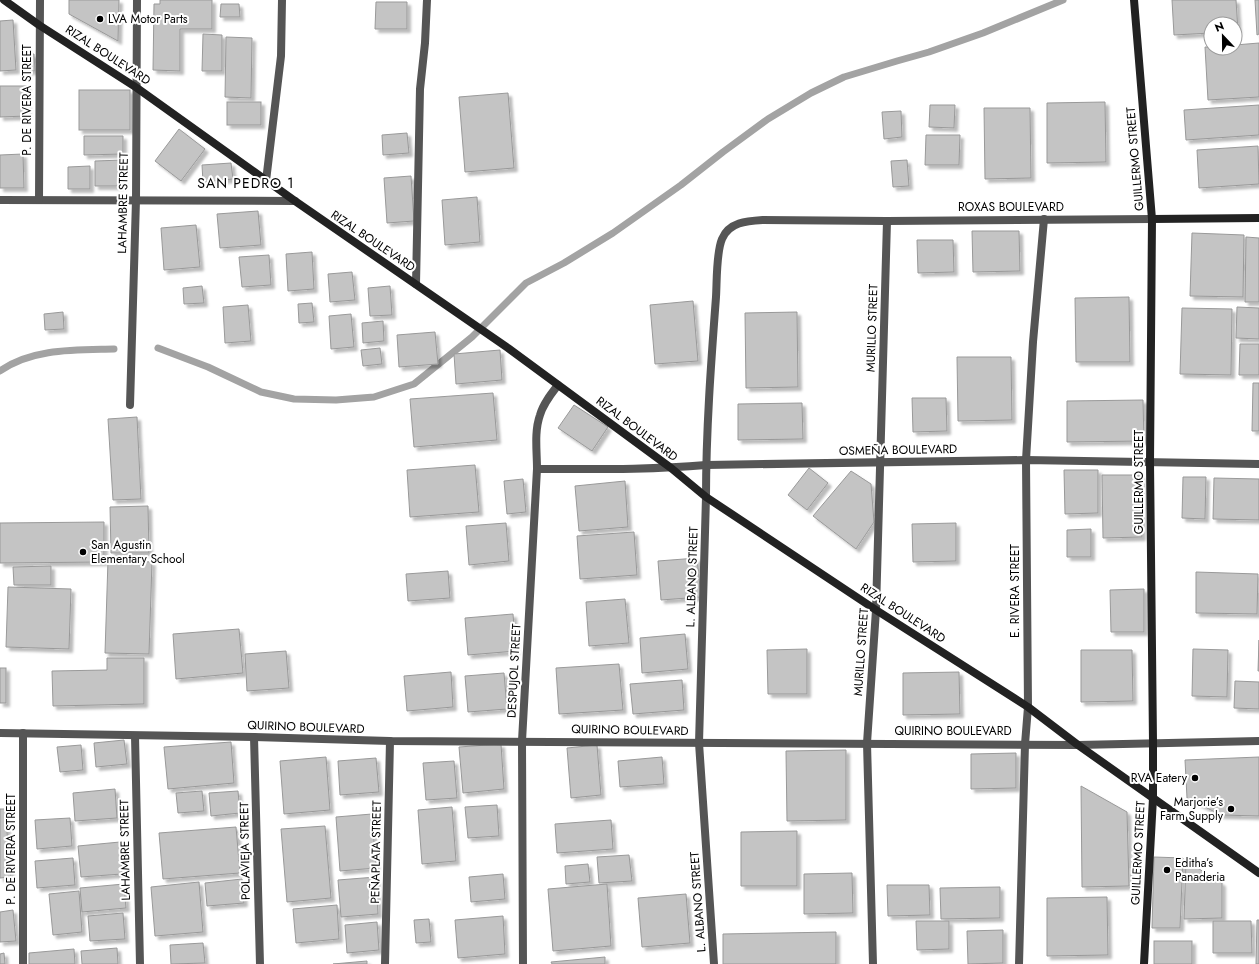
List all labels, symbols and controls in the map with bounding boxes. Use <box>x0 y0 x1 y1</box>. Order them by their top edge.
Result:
place label: LVA Motor Parts <box>108 10 188 28</box>
marker: LVA Motor Parts <box>95 14 105 24</box>
north arrow <box>1203 16 1243 56</box>
text: N <box>1212 18 1226 36</box>
street label: RIZAL BOULEVARD <box>62 21 154 89</box>
street label: P. DE RIVERA STREET <box>18 44 36 156</box>
street label: GUILLERMO STREET <box>1121 106 1149 212</box>
street label: LAHAMBRE STREET <box>113 152 133 254</box>
district label: SAN PEDRO 1 <box>197 173 295 193</box>
street label: ROXAS BOULEVARD <box>958 198 1064 216</box>
street label: RIZAL BOULEVARD <box>327 206 419 276</box>
street label: MURILLO STREET <box>861 283 883 372</box>
street label: RIZAL BOULEVARD <box>592 392 682 466</box>
street label: GUILLERMO STREET <box>1130 429 1148 534</box>
street label: OSMEÑA BOULEVARD <box>839 440 957 460</box>
street label: L. ALBANO STREET <box>681 526 703 628</box>
place label: San Agustin Elementary School <box>91 536 185 568</box>
street label: E. RIVERA STREET <box>1006 544 1024 638</box>
marker: San Agustin Elementary School <box>78 547 88 557</box>
street label: RIZAL BOULEVARD <box>857 579 949 647</box>
street label: MURILLO STREET <box>849 607 873 697</box>
street label: DESPUJOL STREET <box>503 623 525 719</box>
street label: QUIRINO BOULEVARD <box>247 716 365 738</box>
street label: QUIRINO BOULEVARD <box>571 720 689 740</box>
street label: QUIRINO BOULEVARD <box>894 722 1012 740</box>
place label: RVA Eatery <box>1131 769 1188 787</box>
marker: RVA Eatery <box>1190 773 1200 783</box>
street label: P. DE RIVERA STREET <box>2 793 20 905</box>
place label: Marjorie’s Farm Supply <box>1160 793 1224 825</box>
street label: LAHAMBRE STREET <box>115 799 135 901</box>
street label: PEÑAPLATA STREET <box>366 800 386 904</box>
street label: GUILLERMO STREET <box>1126 800 1150 906</box>
street label: POLAVIEJA STREET <box>235 801 255 900</box>
marker: Marjorie’s Farm Supply <box>1226 804 1236 814</box>
street label: L. ALBANO STREET <box>685 851 710 953</box>
place label: Editha’s Panaderia <box>1175 854 1225 886</box>
marker: Editha’s Panaderia <box>1162 865 1172 875</box>

